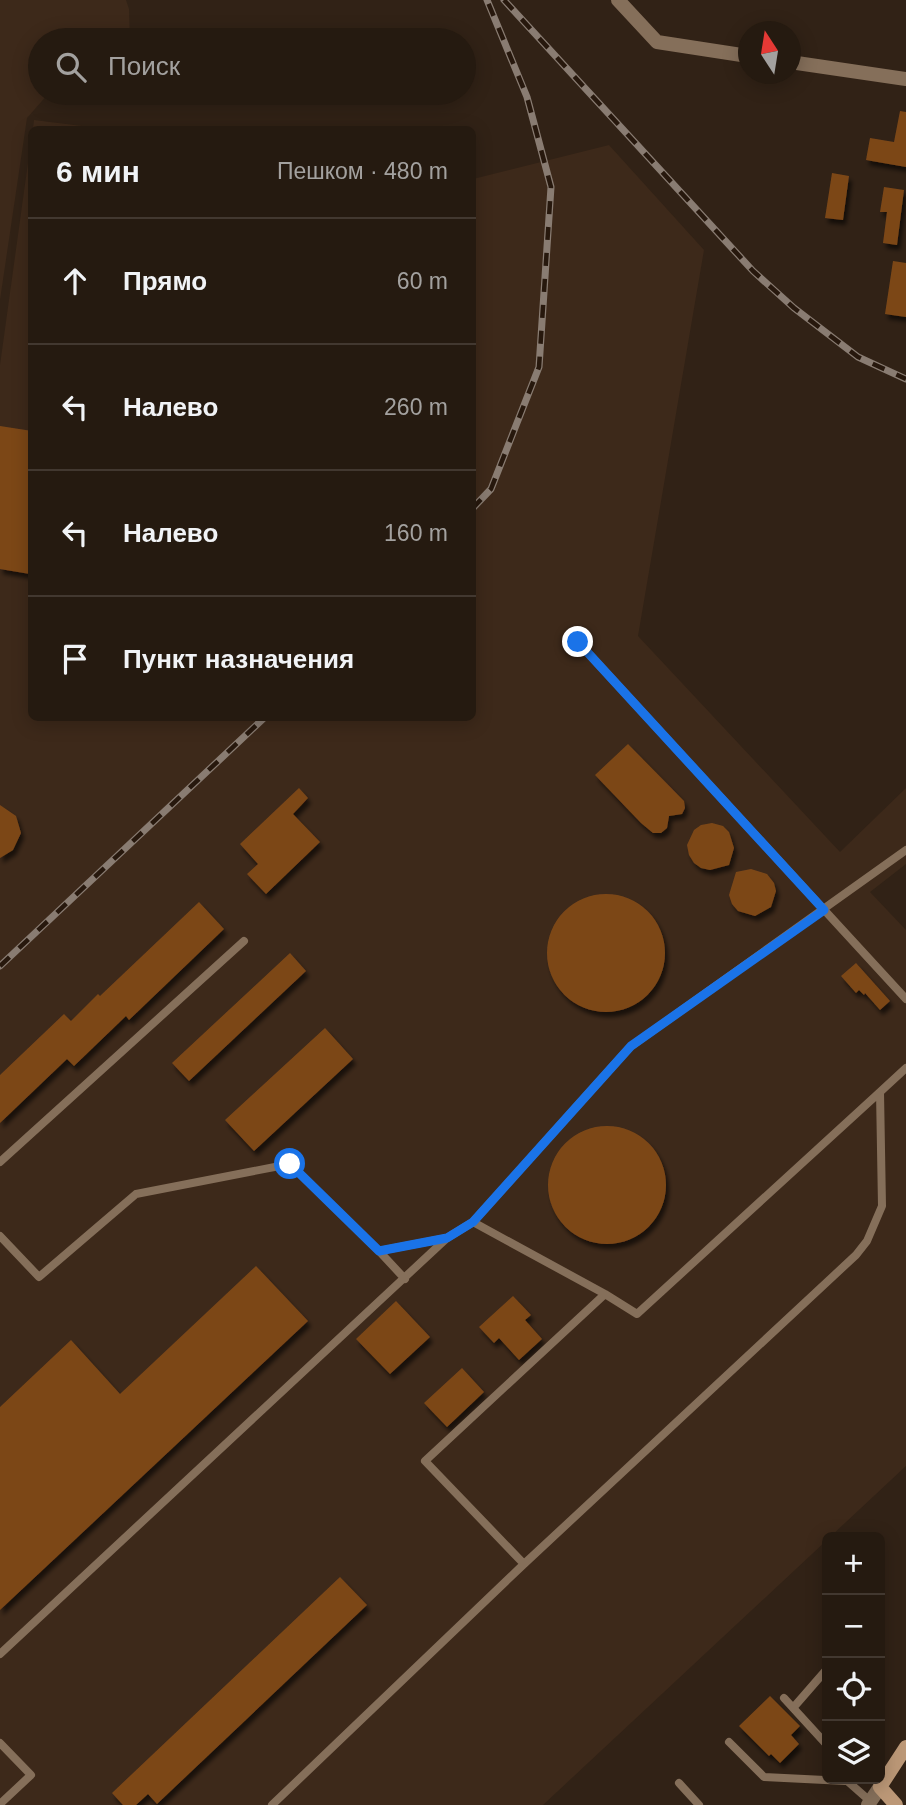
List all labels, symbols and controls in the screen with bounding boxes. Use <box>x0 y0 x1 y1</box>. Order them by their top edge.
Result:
north arrow <box>738 21 801 84</box>
search box <box>28 28 476 105</box>
icon: search <box>52 48 90 86</box>
text: Поиск <box>108 51 180 81</box>
text: 6 мин <box>56 155 140 188</box>
text: Пешком · 480 m <box>277 158 448 184</box>
icon: ahead <box>56 262 94 300</box>
text: Прямо <box>123 266 207 296</box>
text: 60 m <box>397 268 448 294</box>
icon: left <box>56 388 94 426</box>
text: Налево <box>123 392 218 422</box>
text: 260 m <box>384 394 448 420</box>
icon: left <box>56 514 94 552</box>
text: Налево <box>123 518 218 548</box>
text: 160 m <box>384 520 448 546</box>
route end <box>562 626 593 657</box>
icon: arrive <box>56 640 94 678</box>
text: Пункт назначения <box>123 644 354 674</box>
route start <box>274 1148 305 1179</box>
map controls <box>822 1532 885 1784</box>
button: + <box>822 1532 885 1595</box>
button: − <box>822 1595 885 1658</box>
button: locate <box>822 1658 885 1721</box>
button: layers <box>822 1721 885 1784</box>

